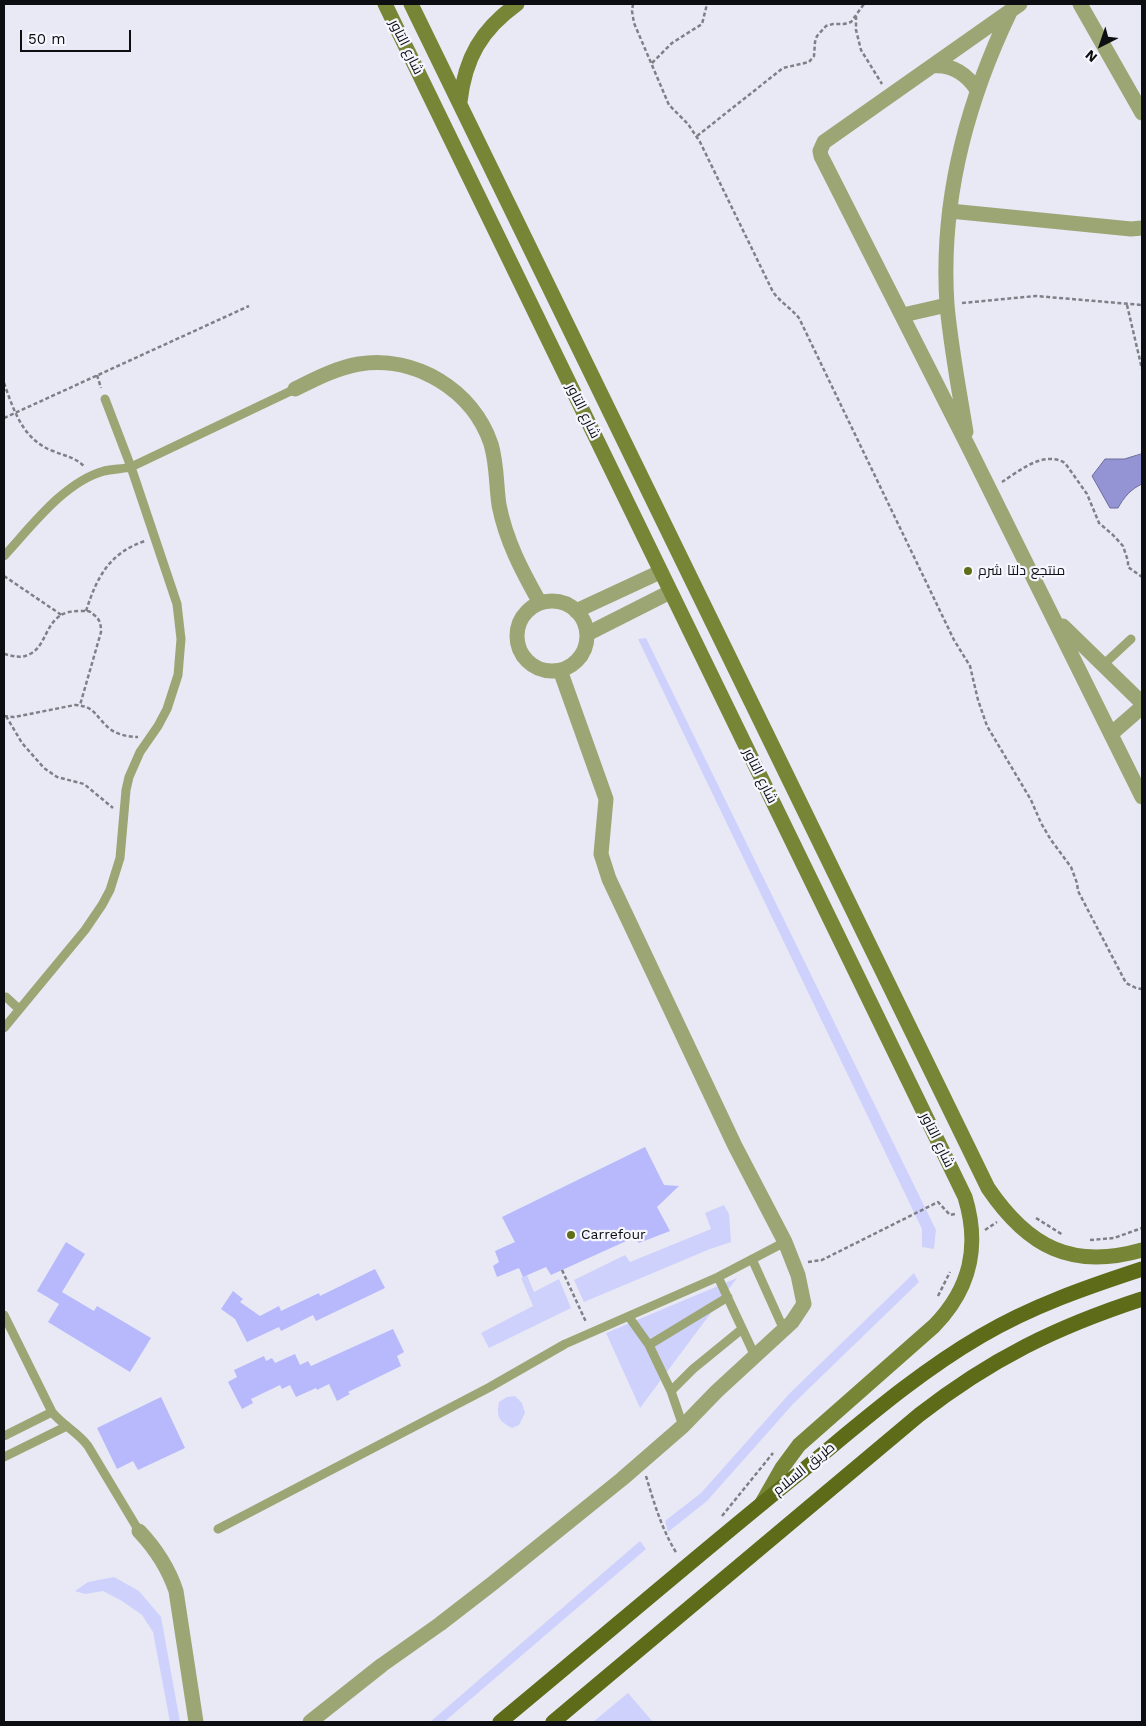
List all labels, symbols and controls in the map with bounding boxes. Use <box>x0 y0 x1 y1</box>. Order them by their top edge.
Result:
street label: شارع التاور <box>386 17 426 77</box>
scale bar <box>22 20 134 52</box>
north arrow <box>1076 20 1126 70</box>
text: 50 m <box>28 30 65 48</box>
text: N <box>1082 47 1100 66</box>
street label: شارع التاور <box>563 381 603 441</box>
place label: منتجع دلتا شرم <box>978 563 1065 579</box>
marker: منتجع دلتا شرم <box>962 565 974 577</box>
street label: شارع التاور <box>740 746 780 806</box>
street label: شارع التاور <box>917 1110 957 1170</box>
place label: Carrefour <box>581 1227 646 1243</box>
marker: Carrefour <box>565 1229 577 1241</box>
street label: طريق السلام <box>770 1439 838 1499</box>

